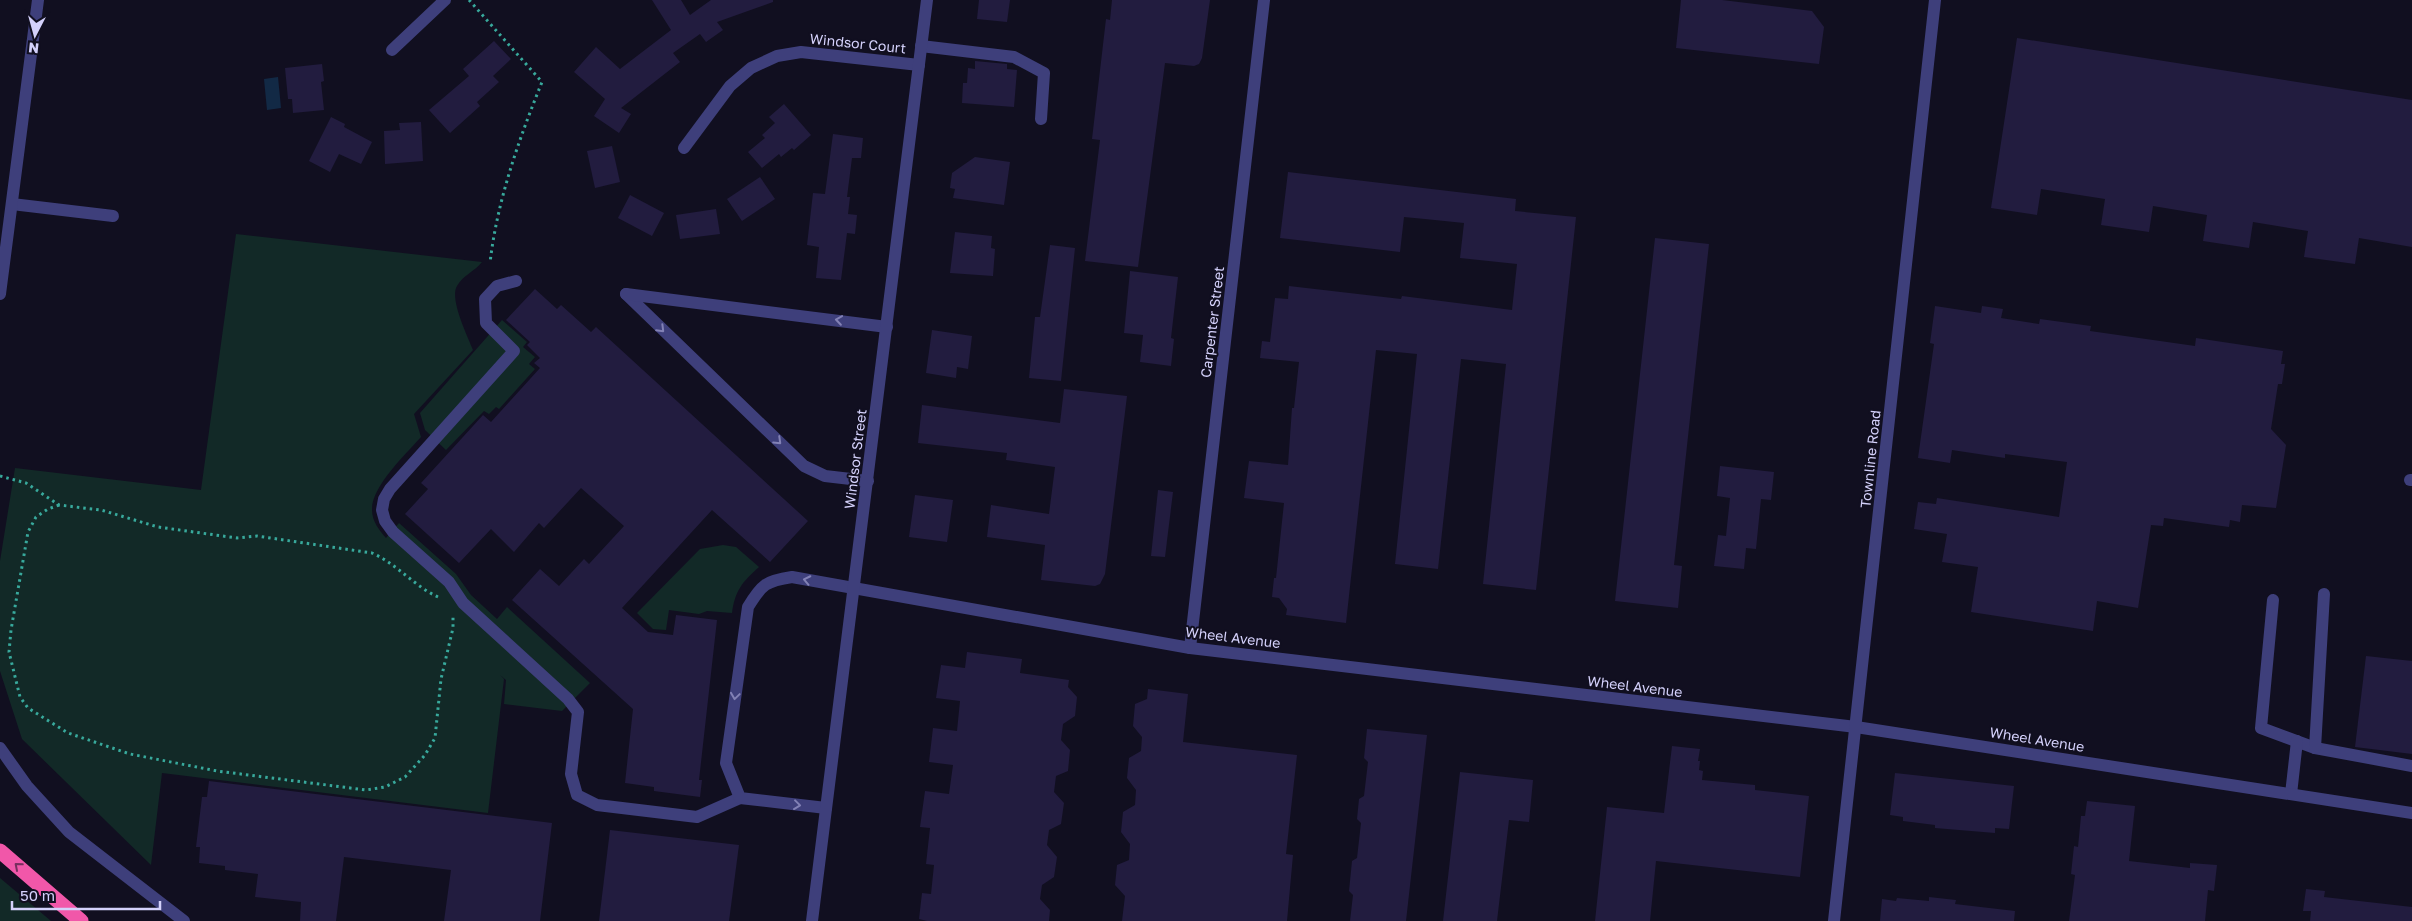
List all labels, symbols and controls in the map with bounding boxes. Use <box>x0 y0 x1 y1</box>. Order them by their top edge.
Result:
north arrow <box>10 10 60 60</box>
street label: Windsor Court <box>809 29 907 57</box>
text: N <box>27 39 40 57</box>
street label: Carpenter Street <box>1197 265 1227 379</box>
one-way arrow <box>834 315 842 326</box>
one-way arrow <box>655 323 664 332</box>
street label: Windsor Street <box>840 408 870 510</box>
street label: Townline Road <box>1856 409 1884 509</box>
one-way arrow <box>772 435 781 444</box>
one-way arrow <box>802 575 811 585</box>
street label: Wheel Avenue <box>1184 623 1282 651</box>
street label: Wheel Avenue <box>1586 672 1684 700</box>
one-way arrow <box>730 692 740 701</box>
street label: Wheel Avenue <box>1988 723 2086 755</box>
one-way arrow <box>793 799 802 809</box>
one-way arrow <box>14 863 23 872</box>
scale bar <box>12 878 160 910</box>
text: 50 m <box>20 886 55 904</box>

